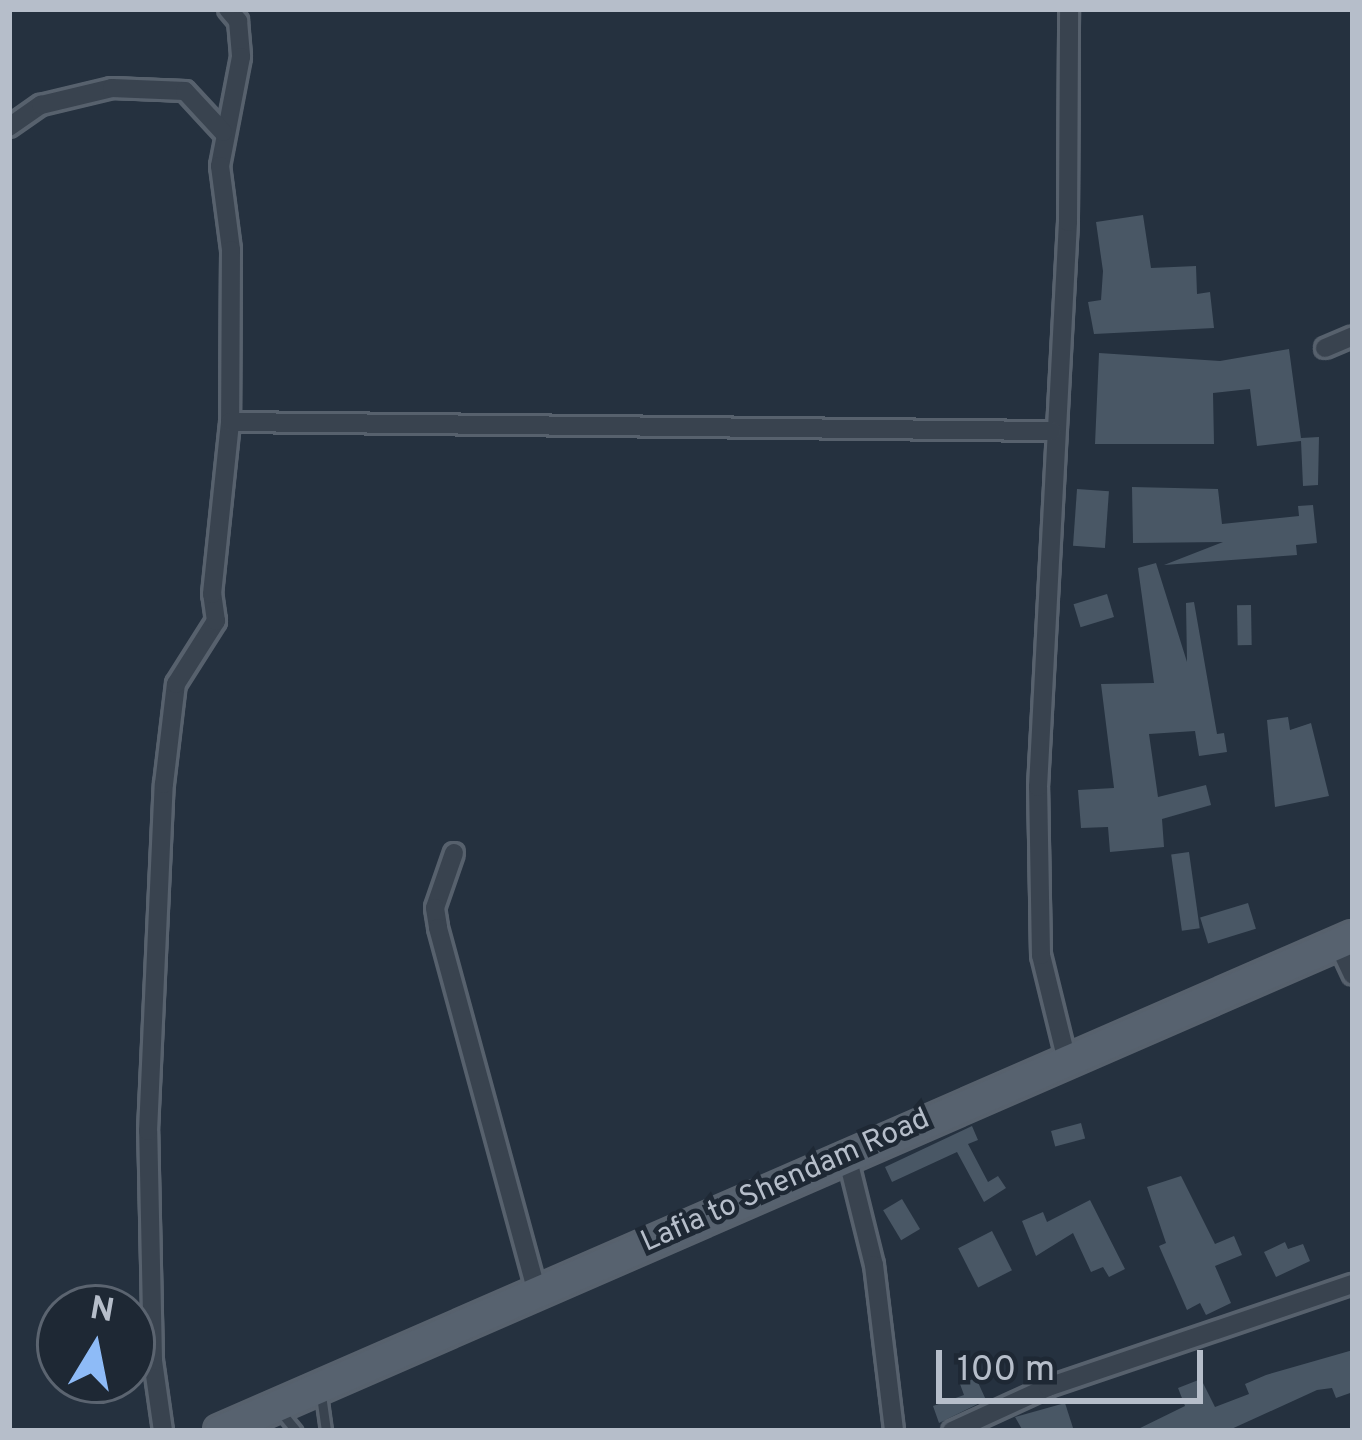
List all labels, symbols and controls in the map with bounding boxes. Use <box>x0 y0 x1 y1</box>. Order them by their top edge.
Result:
street label: Lafia to Shendam Road <box>636 1102 936 1262</box>
north arrow <box>36 1284 156 1404</box>
text: N <box>86 1289 117 1334</box>
scale bar <box>942 1326 1209 1400</box>
text: 100 m <box>957 1348 1055 1394</box>

